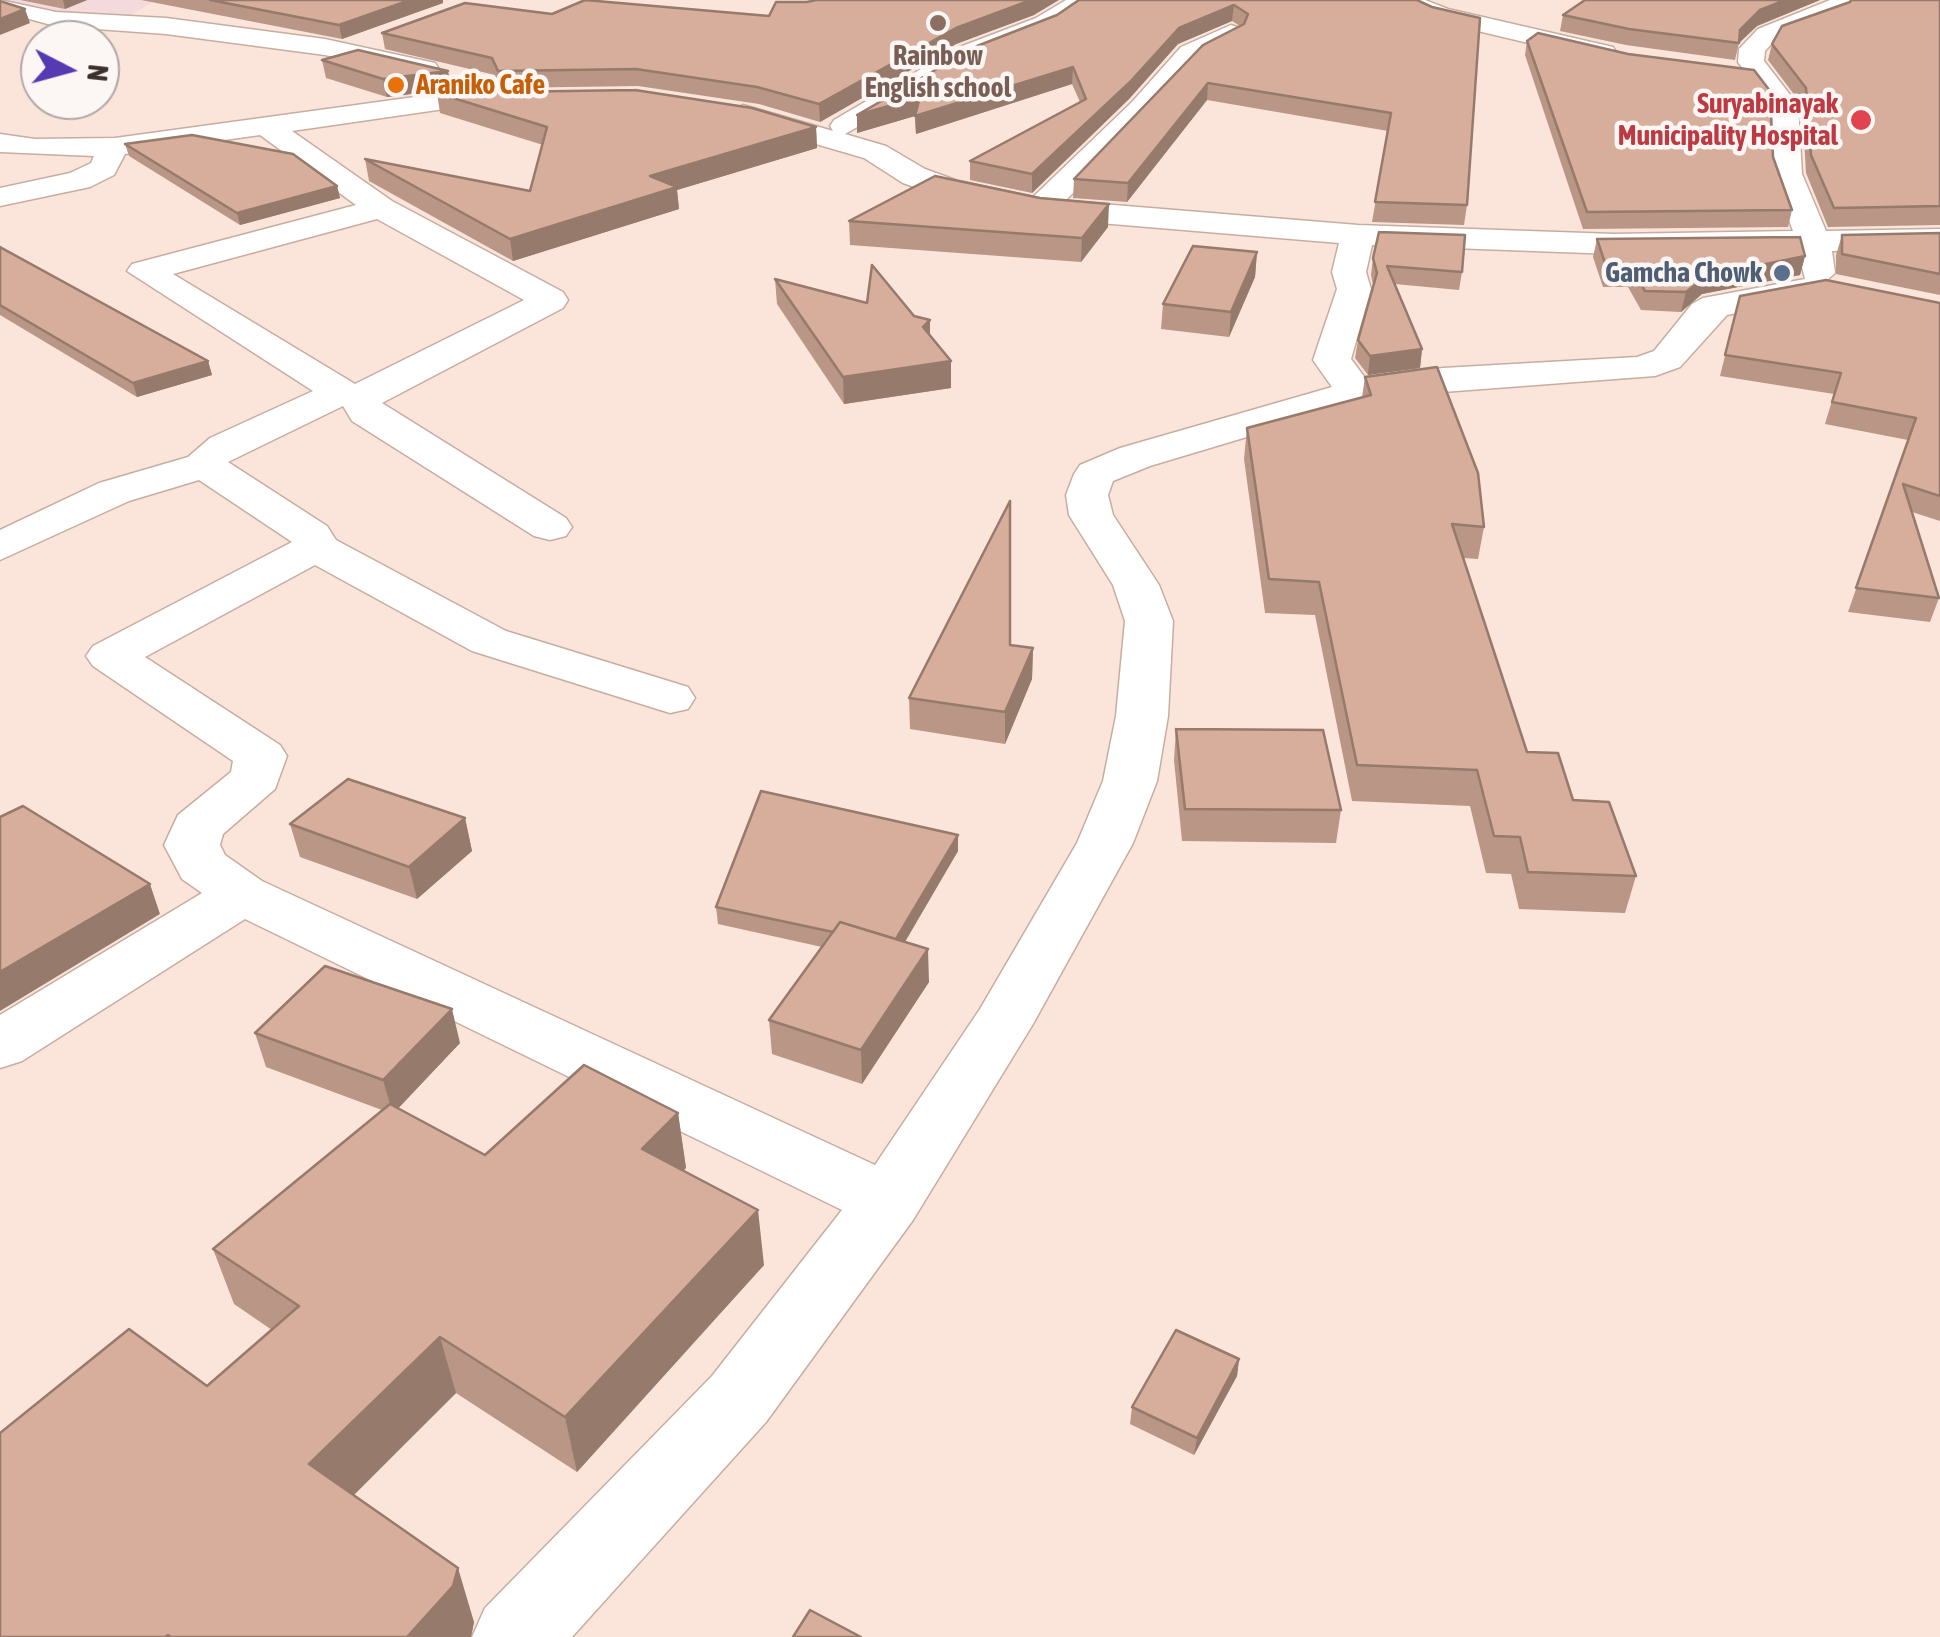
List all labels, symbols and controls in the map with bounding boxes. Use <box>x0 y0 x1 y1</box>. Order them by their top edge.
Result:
marker: Rainbow English school <box>927 12 949 34</box>
north arrow <box>20 20 120 120</box>
place label: Rainbow English school <box>865 39 1011 105</box>
text: N <box>81 63 115 83</box>
place label: Araniko Cafe <box>416 68 545 102</box>
marker: Araniko Cafe <box>385 74 407 96</box>
place label: Suryabinayak Municipality Hospital <box>1618 87 1838 153</box>
marker: Suryabinayak Municipality Hospital <box>1848 107 1874 133</box>
place label: Gamcha Chowk <box>1605 256 1762 290</box>
marker: Gamcha Chowk <box>1771 262 1793 284</box>

